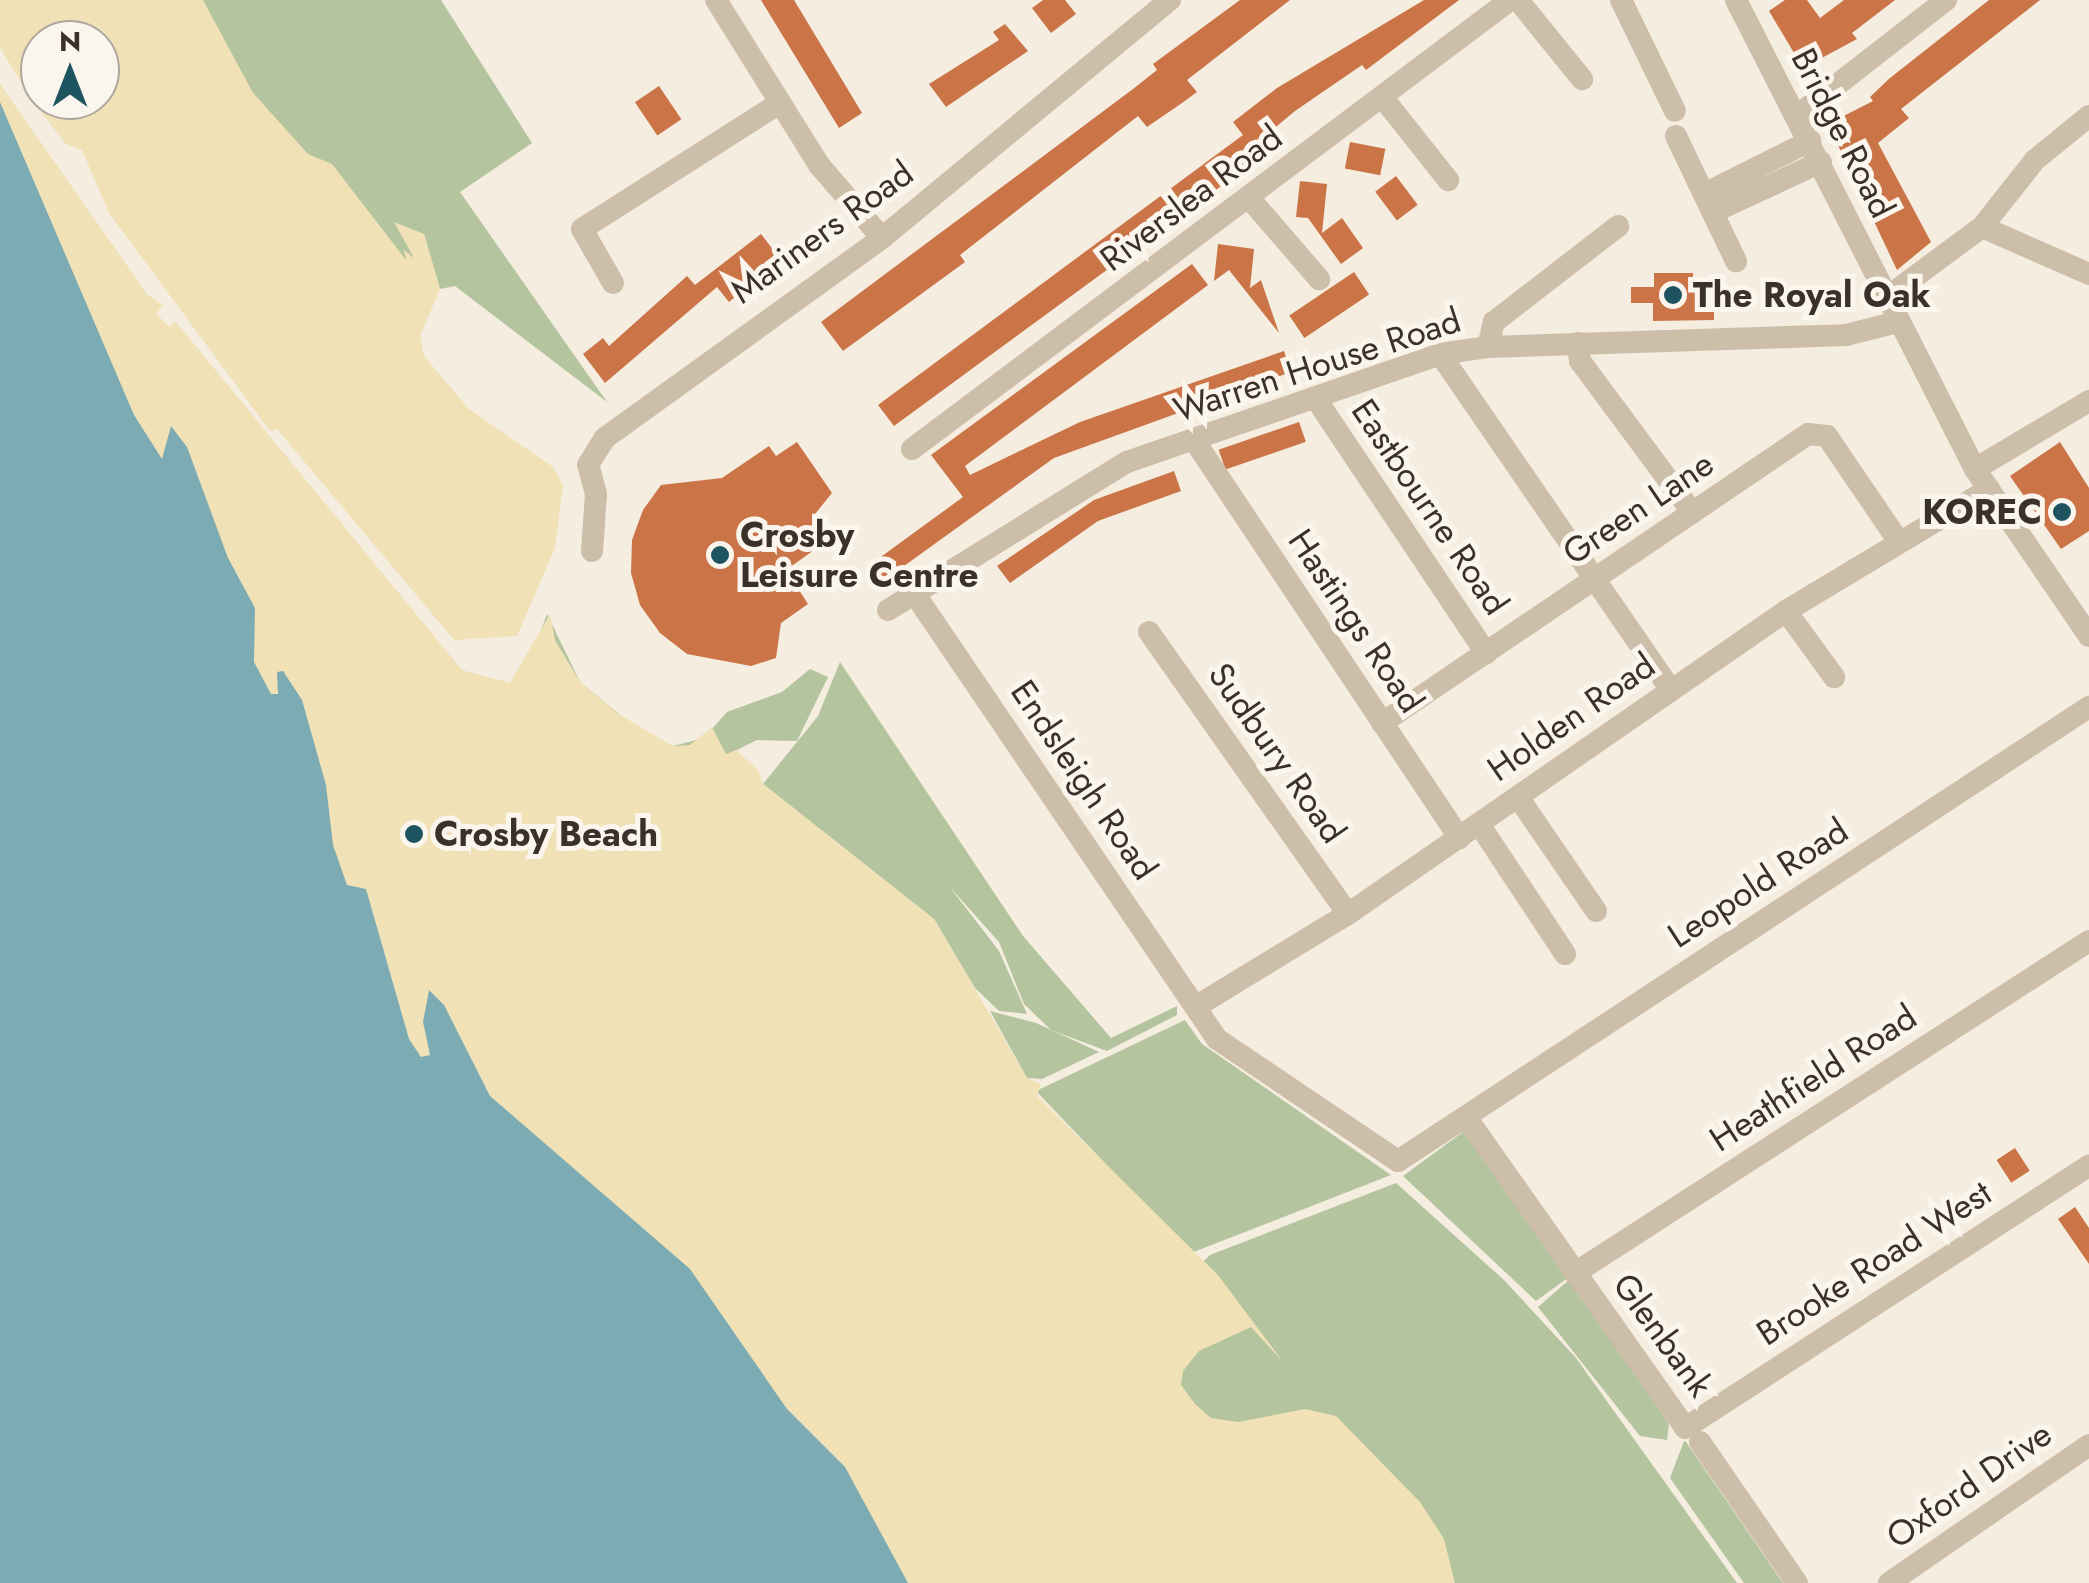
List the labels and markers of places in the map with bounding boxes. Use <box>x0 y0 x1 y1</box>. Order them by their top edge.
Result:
place label: The Royal Oak <box>1693 274 1931 316</box>
marker: The Royal Oak <box>1662 284 1684 306</box>
place label: KOREC <box>1922 491 2042 533</box>
marker: KOREC <box>2051 501 2073 523</box>
place label: Crosby Leisure Centre <box>740 514 978 596</box>
marker: Crosby Leisure Centre <box>709 544 731 566</box>
place label: Crosby Beach <box>434 813 658 855</box>
marker: Crosby Beach <box>403 823 425 845</box>

